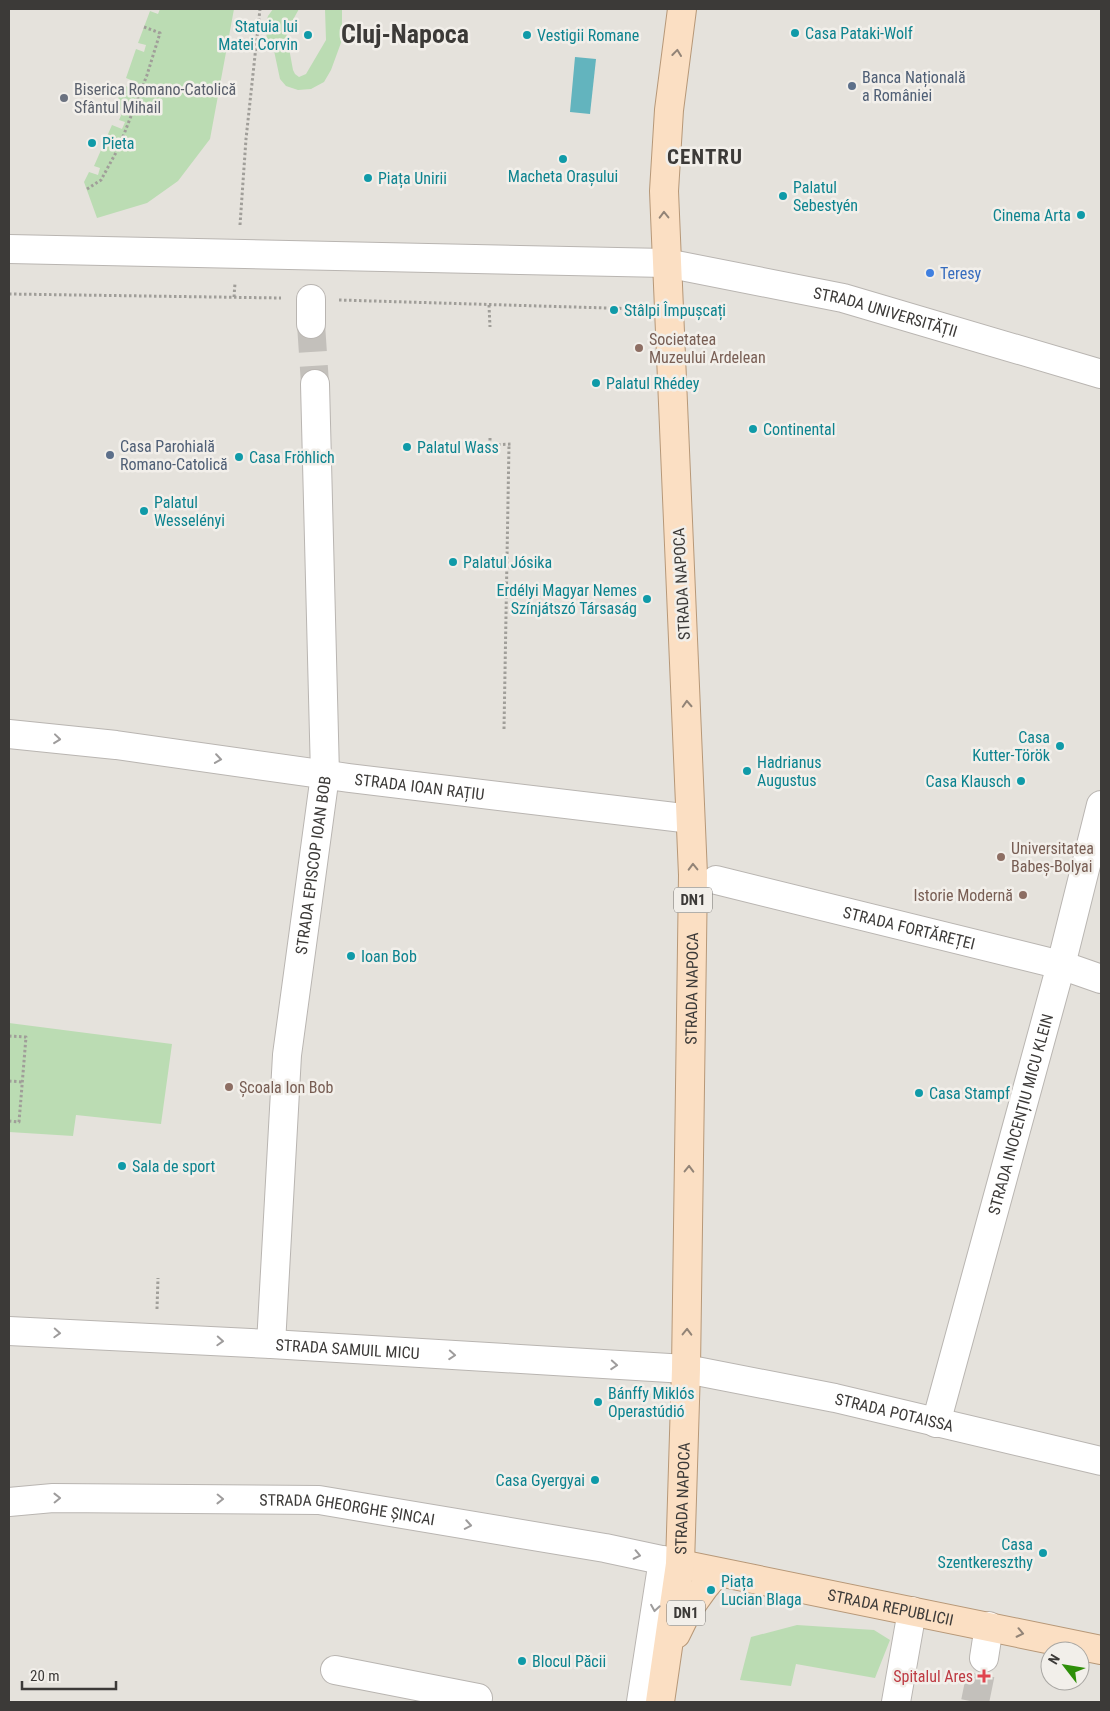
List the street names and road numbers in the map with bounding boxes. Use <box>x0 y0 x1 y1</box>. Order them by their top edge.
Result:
street label: STRADA UNIVERSITĂȚII <box>812 283 960 341</box>
street label: STRADA NAPOCA <box>669 527 694 641</box>
street label: STRADA IOAN RAȚIU <box>354 770 486 804</box>
street label: STRADA EPISCOP IOAN BOB <box>292 775 335 956</box>
road number: DN1 <box>674 888 712 912</box>
street label: STRADA FORTĂREȚEI <box>841 903 977 953</box>
street label: STRADA NAPOCA <box>682 932 702 1045</box>
street label: STRADA INOCENȚIU MICU KLEIN <box>984 1012 1057 1217</box>
street label: STRADA SAMUIL MICU <box>275 1335 420 1363</box>
street label: STRADA POTAISSA <box>833 1389 956 1436</box>
street label: STRADA NAPOCA <box>671 1442 694 1555</box>
street label: STRADA GHEORGHE ȘINCAI <box>259 1491 436 1529</box>
street label: STRADA REPUBLICII <box>826 1585 955 1630</box>
road number: DN1 <box>667 1600 705 1626</box>

